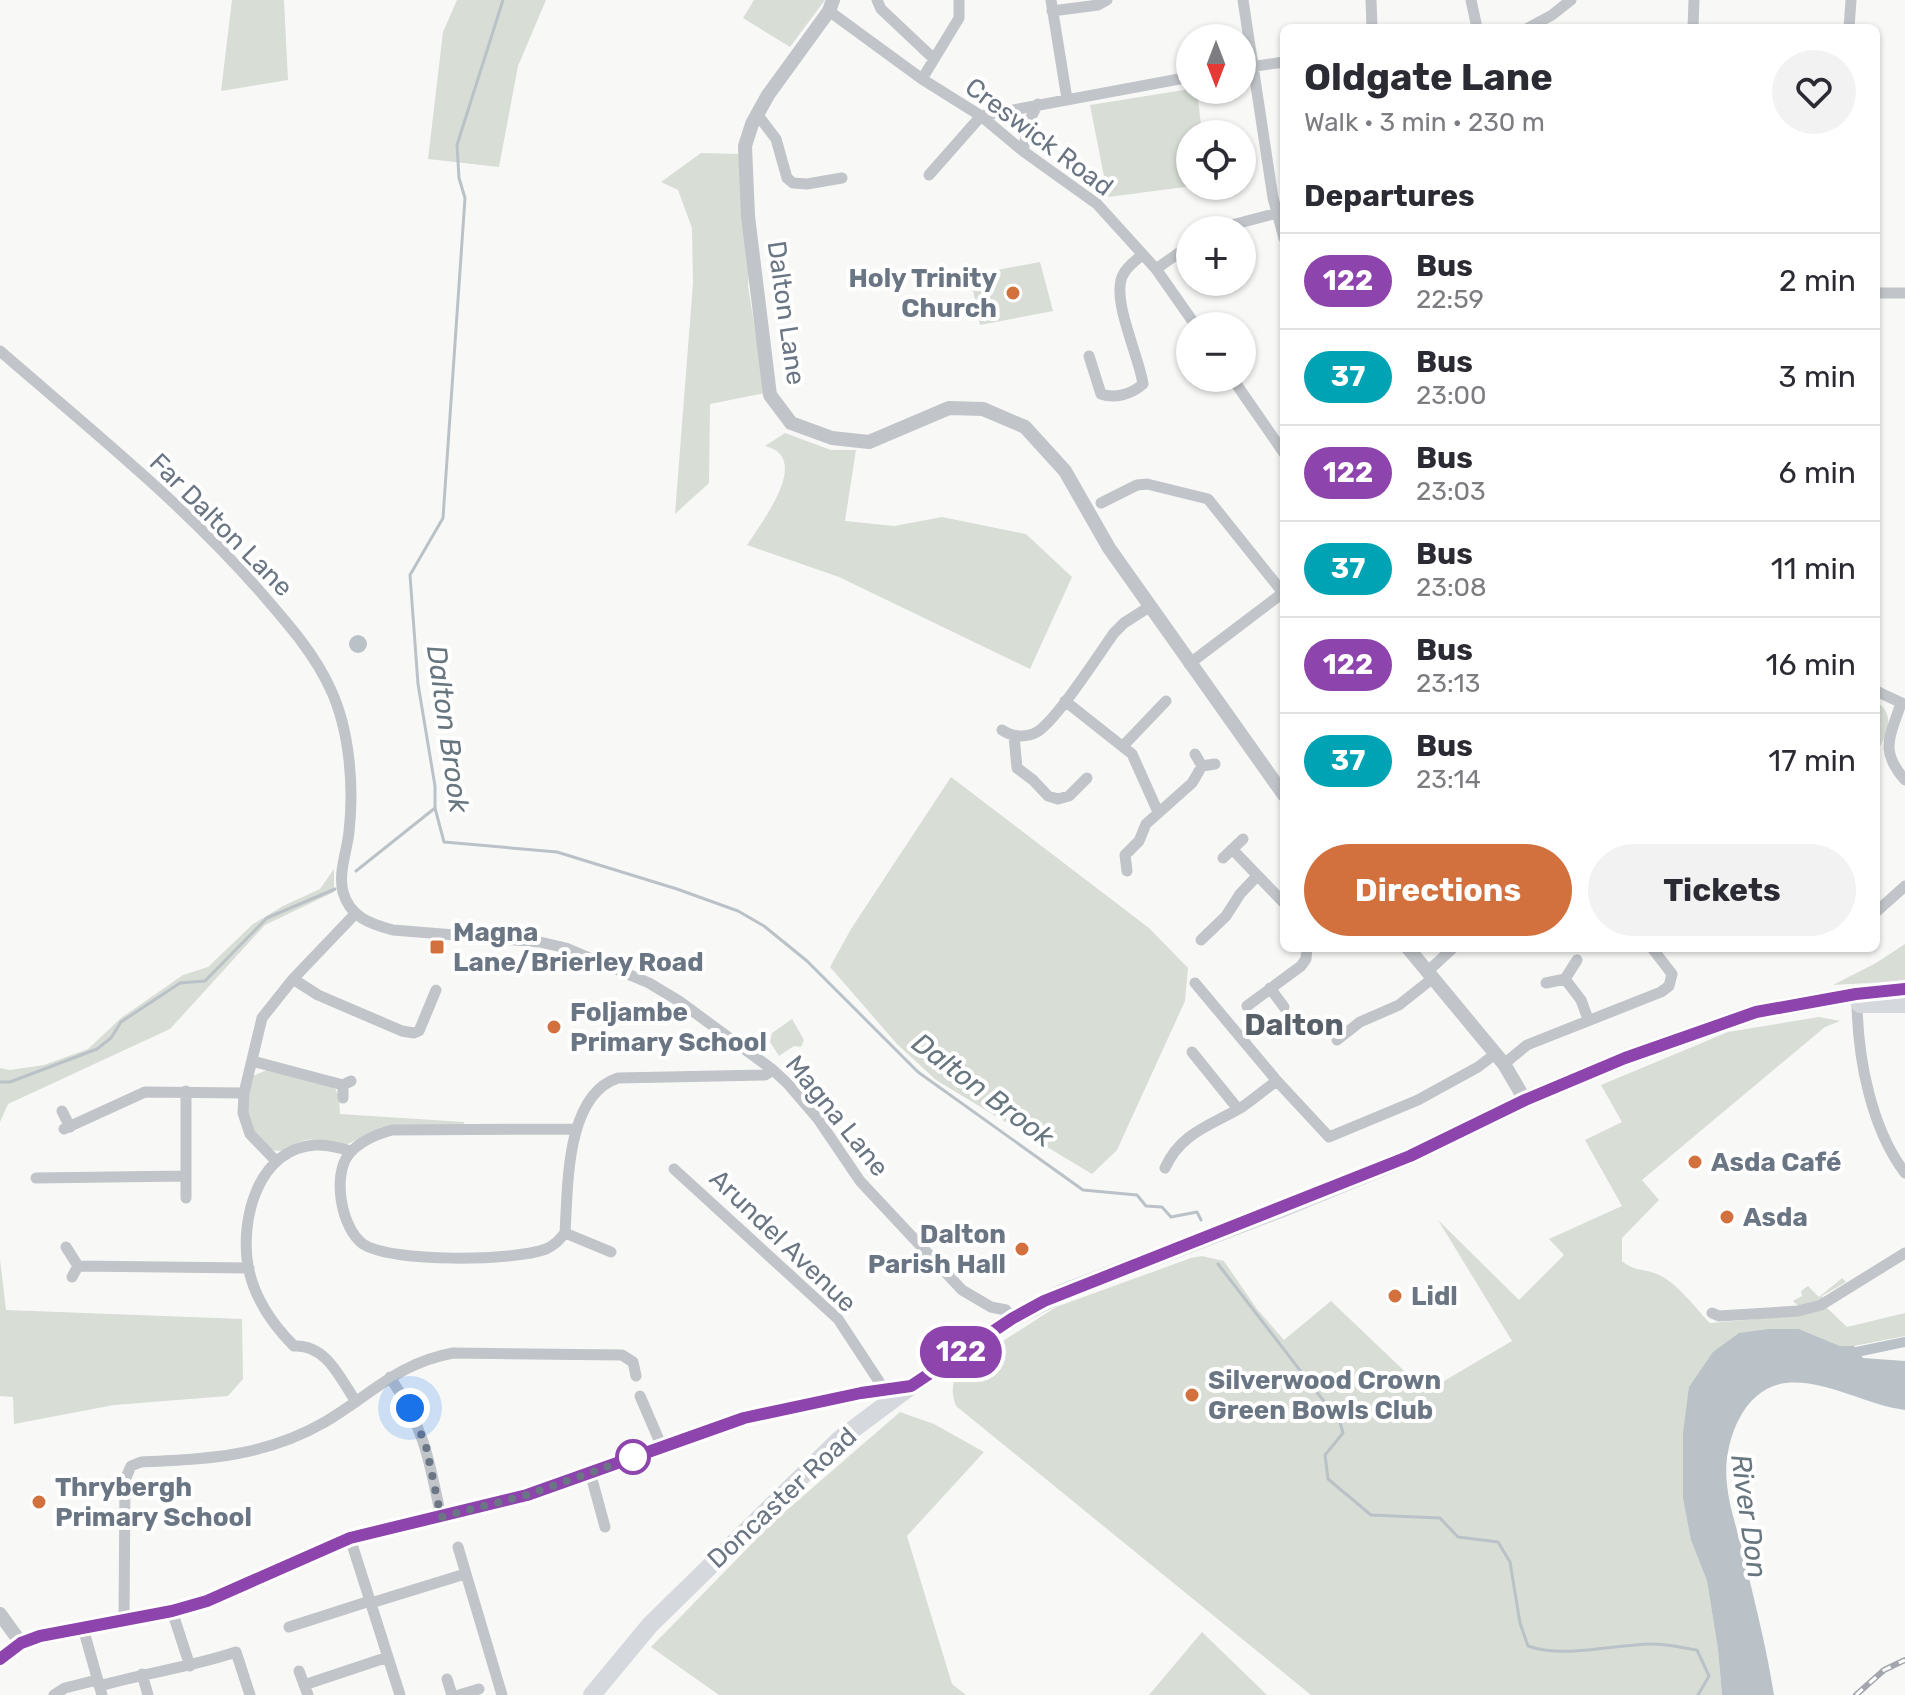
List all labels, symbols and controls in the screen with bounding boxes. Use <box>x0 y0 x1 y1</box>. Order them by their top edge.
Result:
north arrow <box>1176 24 1256 104</box>
map controls <box>1176 24 1256 392</box>
button: heart <box>1772 50 1856 134</box>
text: Oldgate Lane <box>1304 54 1553 100</box>
street label: Creswick Road <box>959 71 1119 203</box>
text: Walk · 3 min · 230 m <box>1304 107 1545 138</box>
button: locate <box>1176 120 1256 200</box>
text: Departures <box>1304 178 1475 214</box>
button: + <box>1176 216 1256 296</box>
street label: Dalton Lane <box>761 239 811 387</box>
text: Bus <box>1416 248 1473 284</box>
place label: Holy Trinity Church <box>848 263 997 324</box>
text: 2 min <box>1779 263 1856 299</box>
text: 122 <box>1323 264 1373 297</box>
marker: Holy Trinity Church <box>1004 284 1022 302</box>
text: 22:59 <box>1416 284 1484 315</box>
button: − <box>1176 312 1256 392</box>
text: Bus <box>1416 344 1473 380</box>
text: 3 min <box>1779 359 1856 395</box>
text: 37 <box>1331 360 1365 393</box>
text: 23:00 <box>1416 380 1487 411</box>
text: Bus <box>1416 440 1473 476</box>
street label: Far Dalton Lane <box>143 447 299 603</box>
text: 6 min <box>1778 455 1856 491</box>
text: 122 <box>1323 456 1373 489</box>
text: 23:03 <box>1416 476 1486 507</box>
text: Bus <box>1416 536 1473 572</box>
text: 11 min <box>1771 551 1856 587</box>
text: 37 <box>1331 552 1365 585</box>
text: 23:08 <box>1416 572 1487 603</box>
text: Bus <box>1416 632 1473 668</box>
water label: Dalton Brook <box>420 643 476 816</box>
text: 16 min <box>1766 647 1856 683</box>
text: 122 <box>1323 648 1373 681</box>
text: 23:13 <box>1416 668 1480 699</box>
text: Bus <box>1416 728 1473 764</box>
text: 17 min <box>1768 743 1856 779</box>
text: 37 <box>1331 744 1365 777</box>
text: 23:14 <box>1416 764 1481 795</box>
button: Directions <box>1304 844 1572 936</box>
button: Tickets <box>1588 844 1856 936</box>
place label: Magna Lane/Brierley Road <box>453 917 704 978</box>
marker: Magna Lane/Brierley Road <box>428 938 446 956</box>
place label: Foljambe Primary School <box>570 997 767 1058</box>
district label: Dalton <box>1244 1007 1344 1043</box>
marker: Foljambe Primary School <box>545 1018 563 1036</box>
water label: Dalton Brook <box>906 1026 1061 1154</box>
street label: Magna Lane <box>779 1049 895 1183</box>
place label: Asda Café <box>1711 1147 1842 1178</box>
marker: Asda Café <box>1686 1153 1704 1171</box>
street label: Arundel Avenue <box>703 1163 863 1319</box>
place label: Asda <box>1743 1202 1808 1233</box>
marker: Asda <box>1718 1208 1736 1226</box>
place label: Dalton Parish Hall <box>868 1219 1006 1280</box>
marker: Dalton Parish Hall <box>1013 1240 1031 1258</box>
place label: Lidl <box>1411 1281 1458 1312</box>
marker: Lidl <box>1386 1287 1404 1305</box>
line badge: 122 <box>915 1326 1007 1378</box>
text: 122 <box>936 1335 986 1368</box>
place label: Silverwood Crown Green Bowls Club <box>1208 1365 1441 1426</box>
marker: Silverwood Crown Green Bowls Club <box>1183 1386 1201 1404</box>
your location <box>390 1388 430 1428</box>
street label: Doncaster Road <box>701 1421 863 1575</box>
unlabelled marker <box>616 1440 650 1474</box>
water label: River Don <box>1724 1452 1774 1580</box>
place label: Thrybergh Primary School <box>55 1472 252 1533</box>
marker: Thrybergh Primary School <box>30 1493 48 1511</box>

